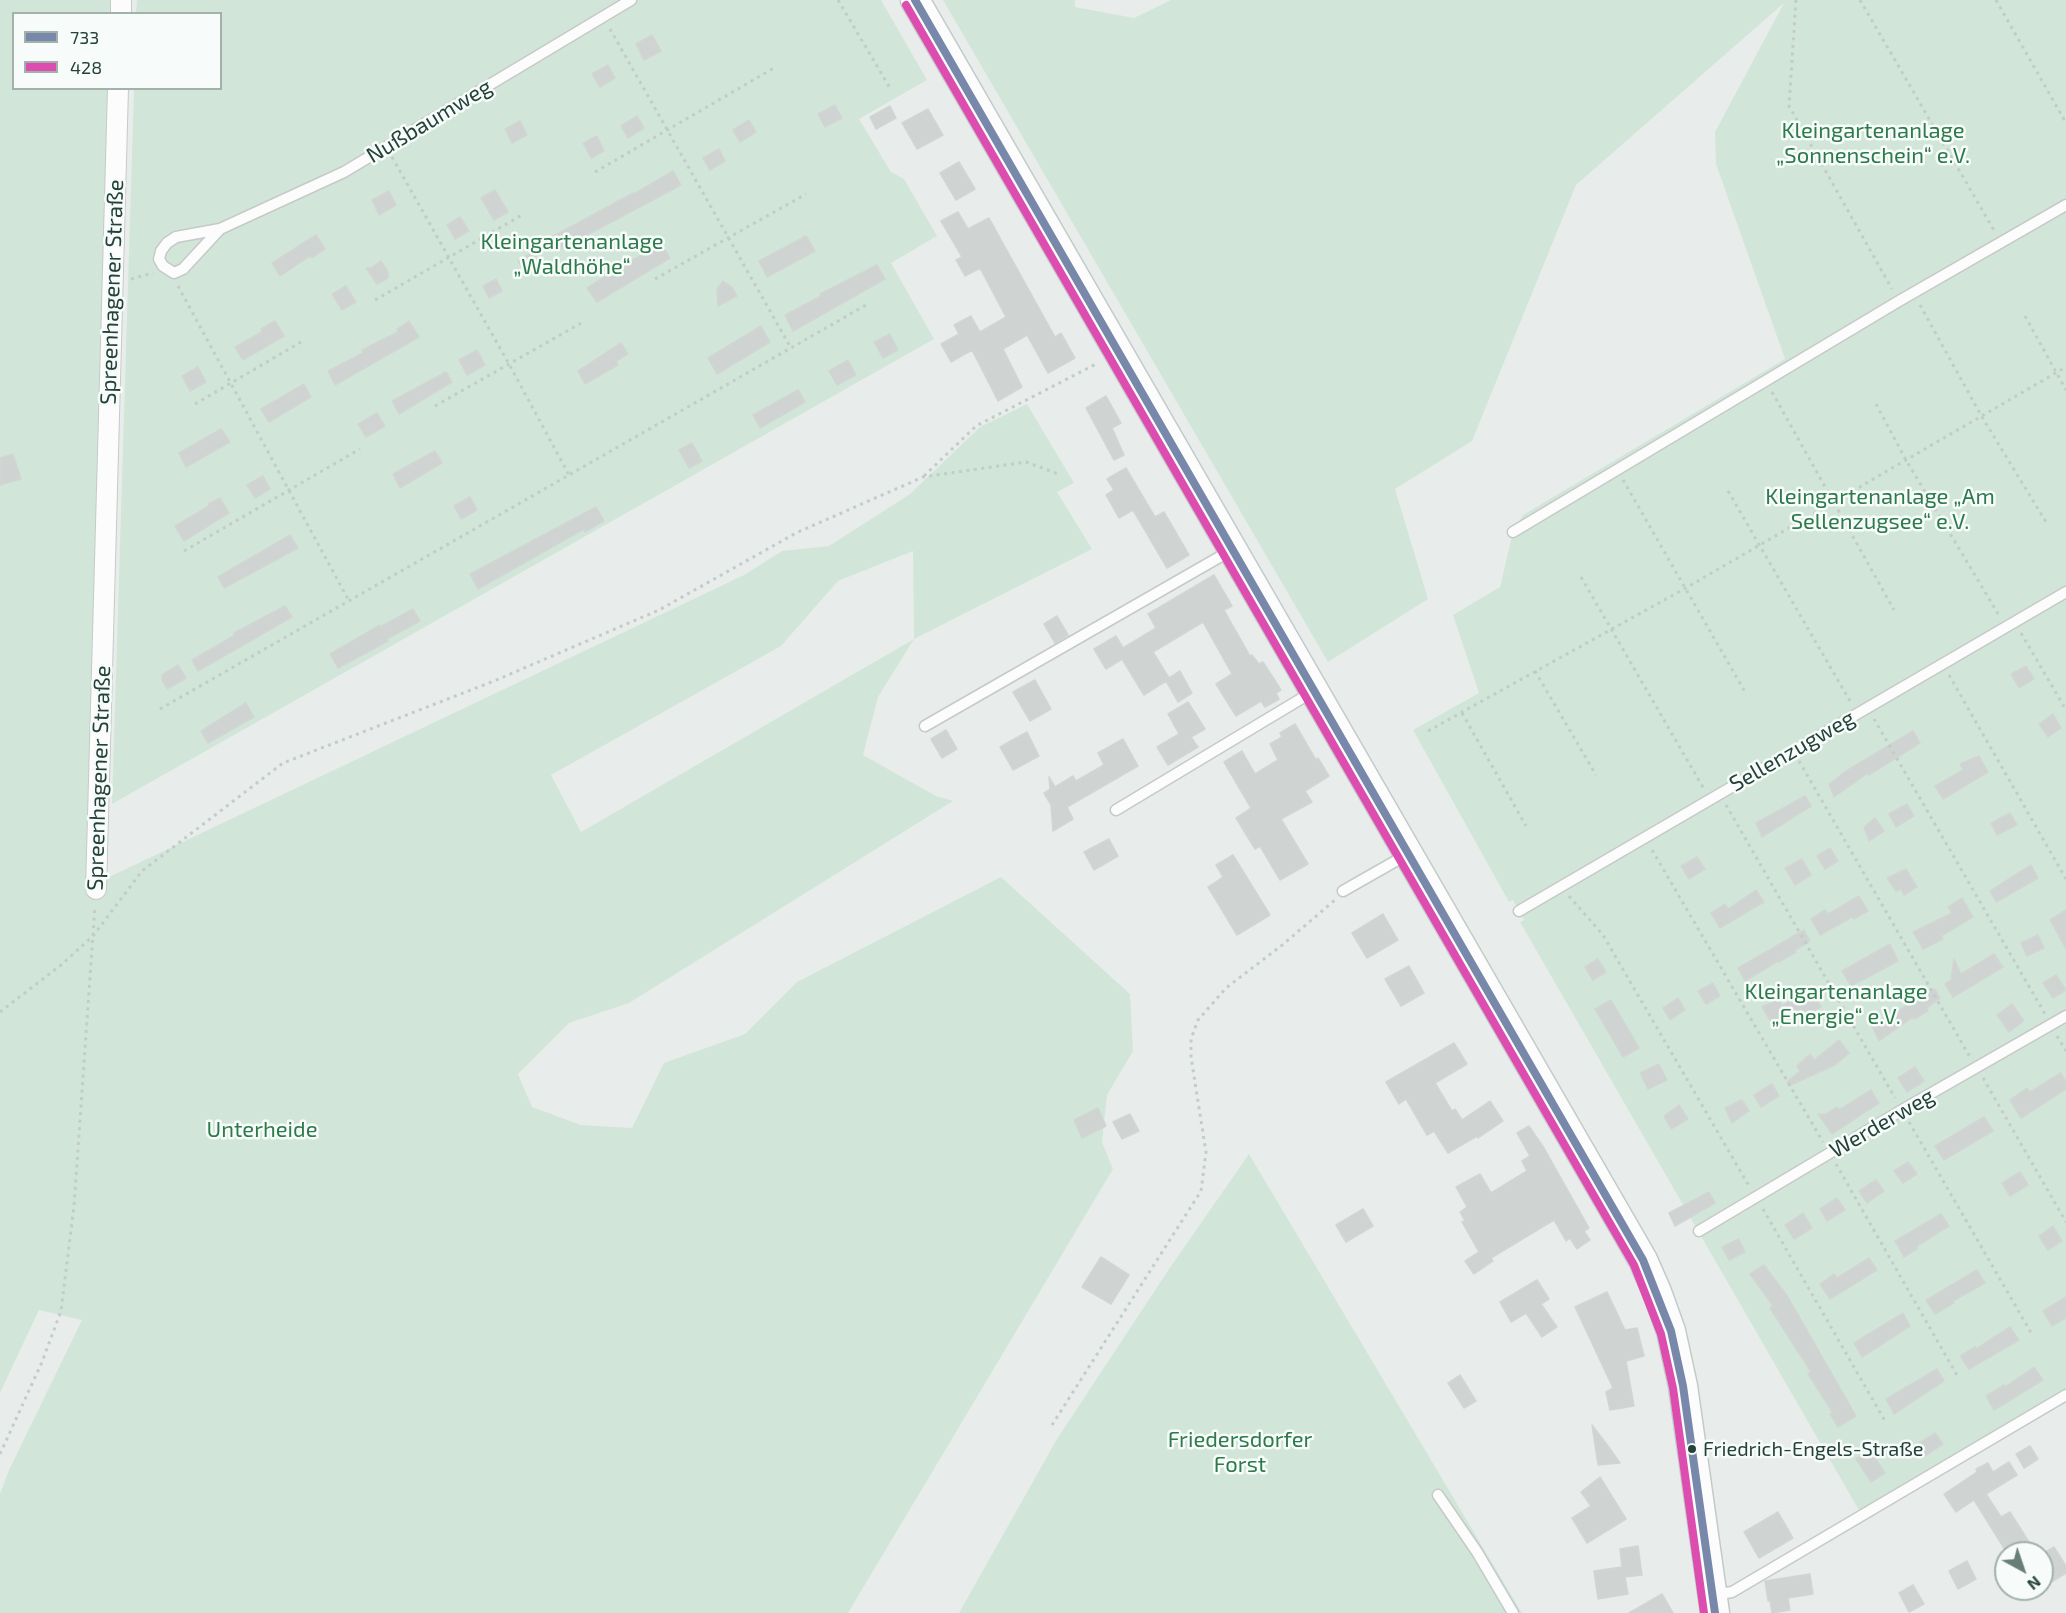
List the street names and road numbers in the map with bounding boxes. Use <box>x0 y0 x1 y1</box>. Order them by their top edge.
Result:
street label: Nußbaumweg <box>362 73 496 169</box>
street label: Spreenhagener Straße <box>95 179 129 405</box>
street label: Spreenhagener Straße <box>82 665 116 891</box>
street label: Sellenzugweg <box>1725 705 1859 797</box>
street label: Werderweg <box>1825 1083 1939 1163</box>

